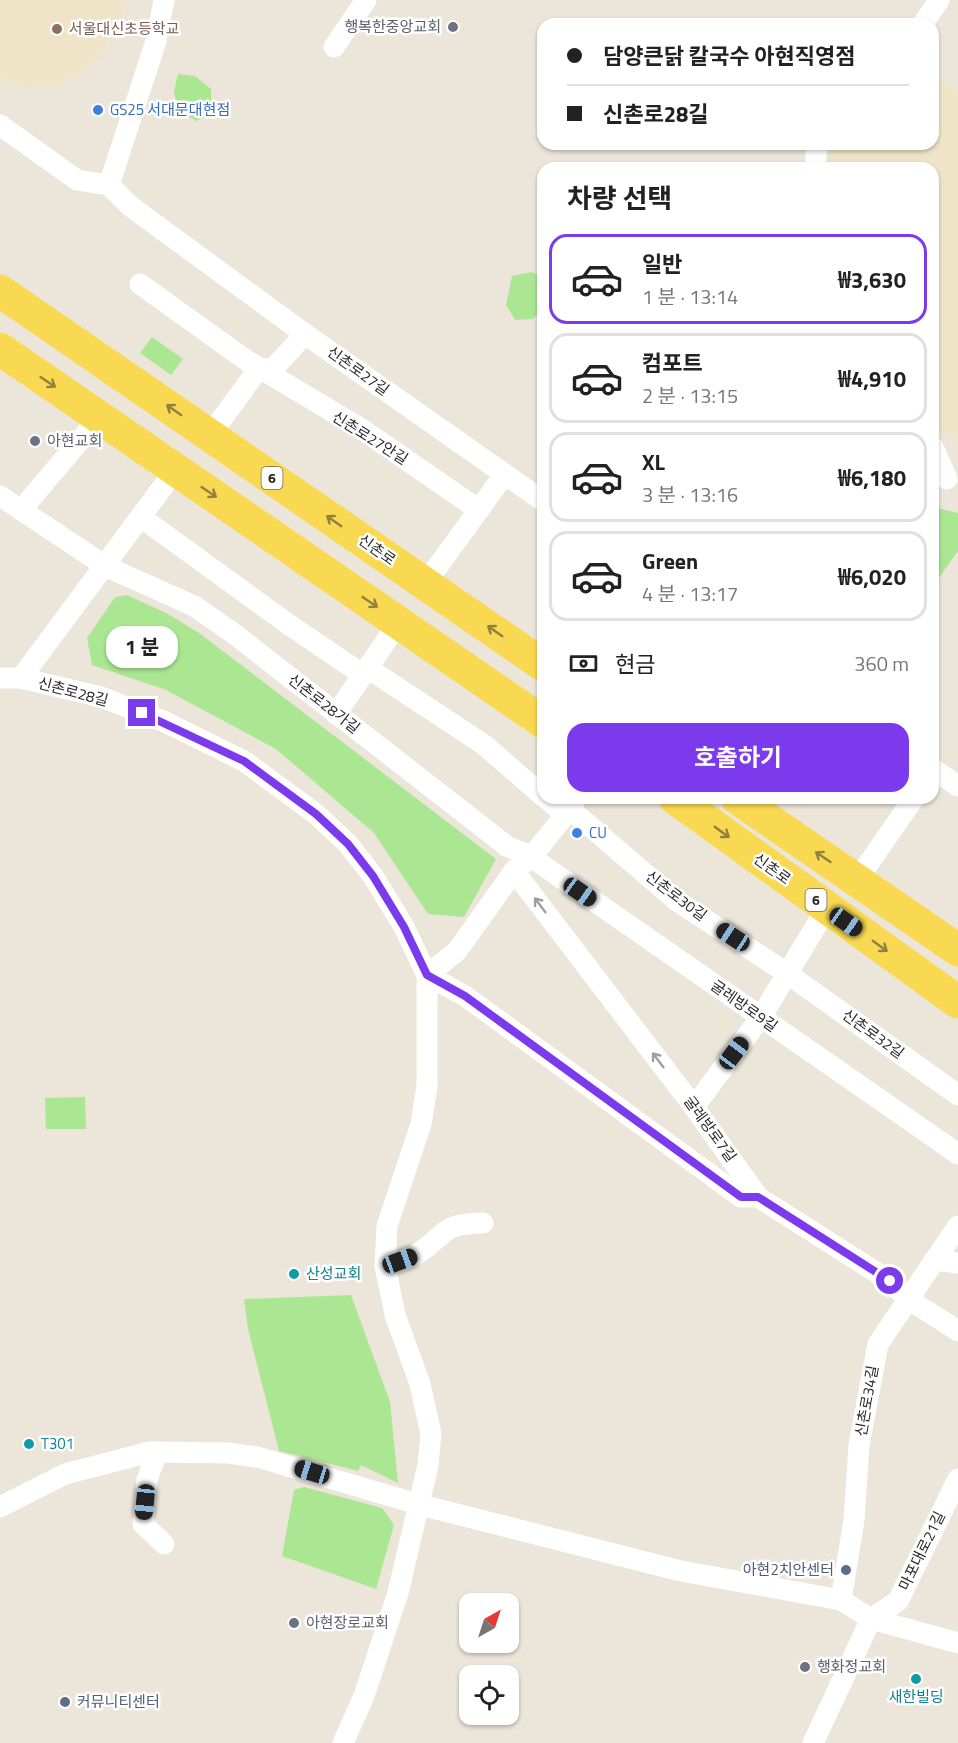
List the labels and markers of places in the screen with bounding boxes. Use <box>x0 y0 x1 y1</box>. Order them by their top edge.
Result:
place label: 행복한중앙교회 <box>344 15 441 38</box>
place label: 서울대신초등학교 <box>69 17 179 40</box>
marker: 행복한중앙교회 <box>446 20 460 34</box>
marker: 서울대신초등학교 <box>50 22 64 36</box>
place label: GS25 서대문대현점 <box>110 98 230 121</box>
marker: GS25 서대문대현점 <box>91 103 105 117</box>
place label: 아현교회 <box>47 429 102 452</box>
marker: 아현교회 <box>28 434 42 448</box>
place label: CU <box>589 821 607 844</box>
marker: CU <box>570 826 584 840</box>
place label: 산성교회 <box>306 1262 361 1285</box>
marker: 산성교회 <box>287 1267 301 1281</box>
place label: T301 <box>41 1432 74 1455</box>
marker: T301 <box>22 1437 36 1451</box>
place label: 아현2치안센터 <box>743 1558 834 1581</box>
marker: 아현2치안센터 <box>839 1563 853 1577</box>
place label: 아현장로교회 <box>306 1611 389 1634</box>
marker: 아현장로교회 <box>287 1616 301 1630</box>
place label: 행화정교회 <box>817 1655 886 1678</box>
marker: 행화정교회 <box>798 1660 812 1674</box>
marker: 새한빌딩 <box>909 1672 923 1686</box>
place label: 새한빌딩 <box>888 1685 944 1708</box>
place label: 커뮤니티센터 <box>77 1690 160 1713</box>
marker: 커뮤니티센터 <box>58 1695 72 1709</box>

